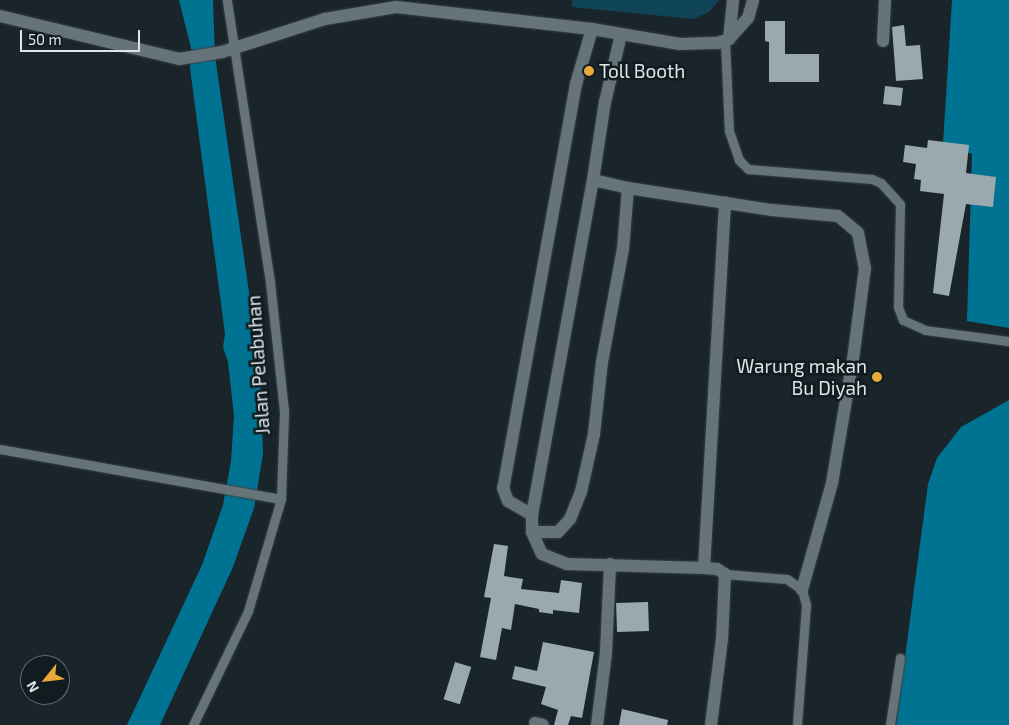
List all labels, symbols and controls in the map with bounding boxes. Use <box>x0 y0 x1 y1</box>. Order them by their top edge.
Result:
scale bar <box>22 20 142 52</box>
text: 50 m <box>28 30 62 48</box>
place label: Toll Booth <box>599 60 686 82</box>
marker: Toll Booth <box>583 65 595 77</box>
street label: Jalan Pelabuhan <box>242 294 274 436</box>
place label: Warung makan Bu Diyah <box>736 355 867 399</box>
marker: Warung makan Bu Diyah <box>871 371 883 383</box>
north arrow <box>20 655 70 705</box>
text: N <box>22 678 42 696</box>

